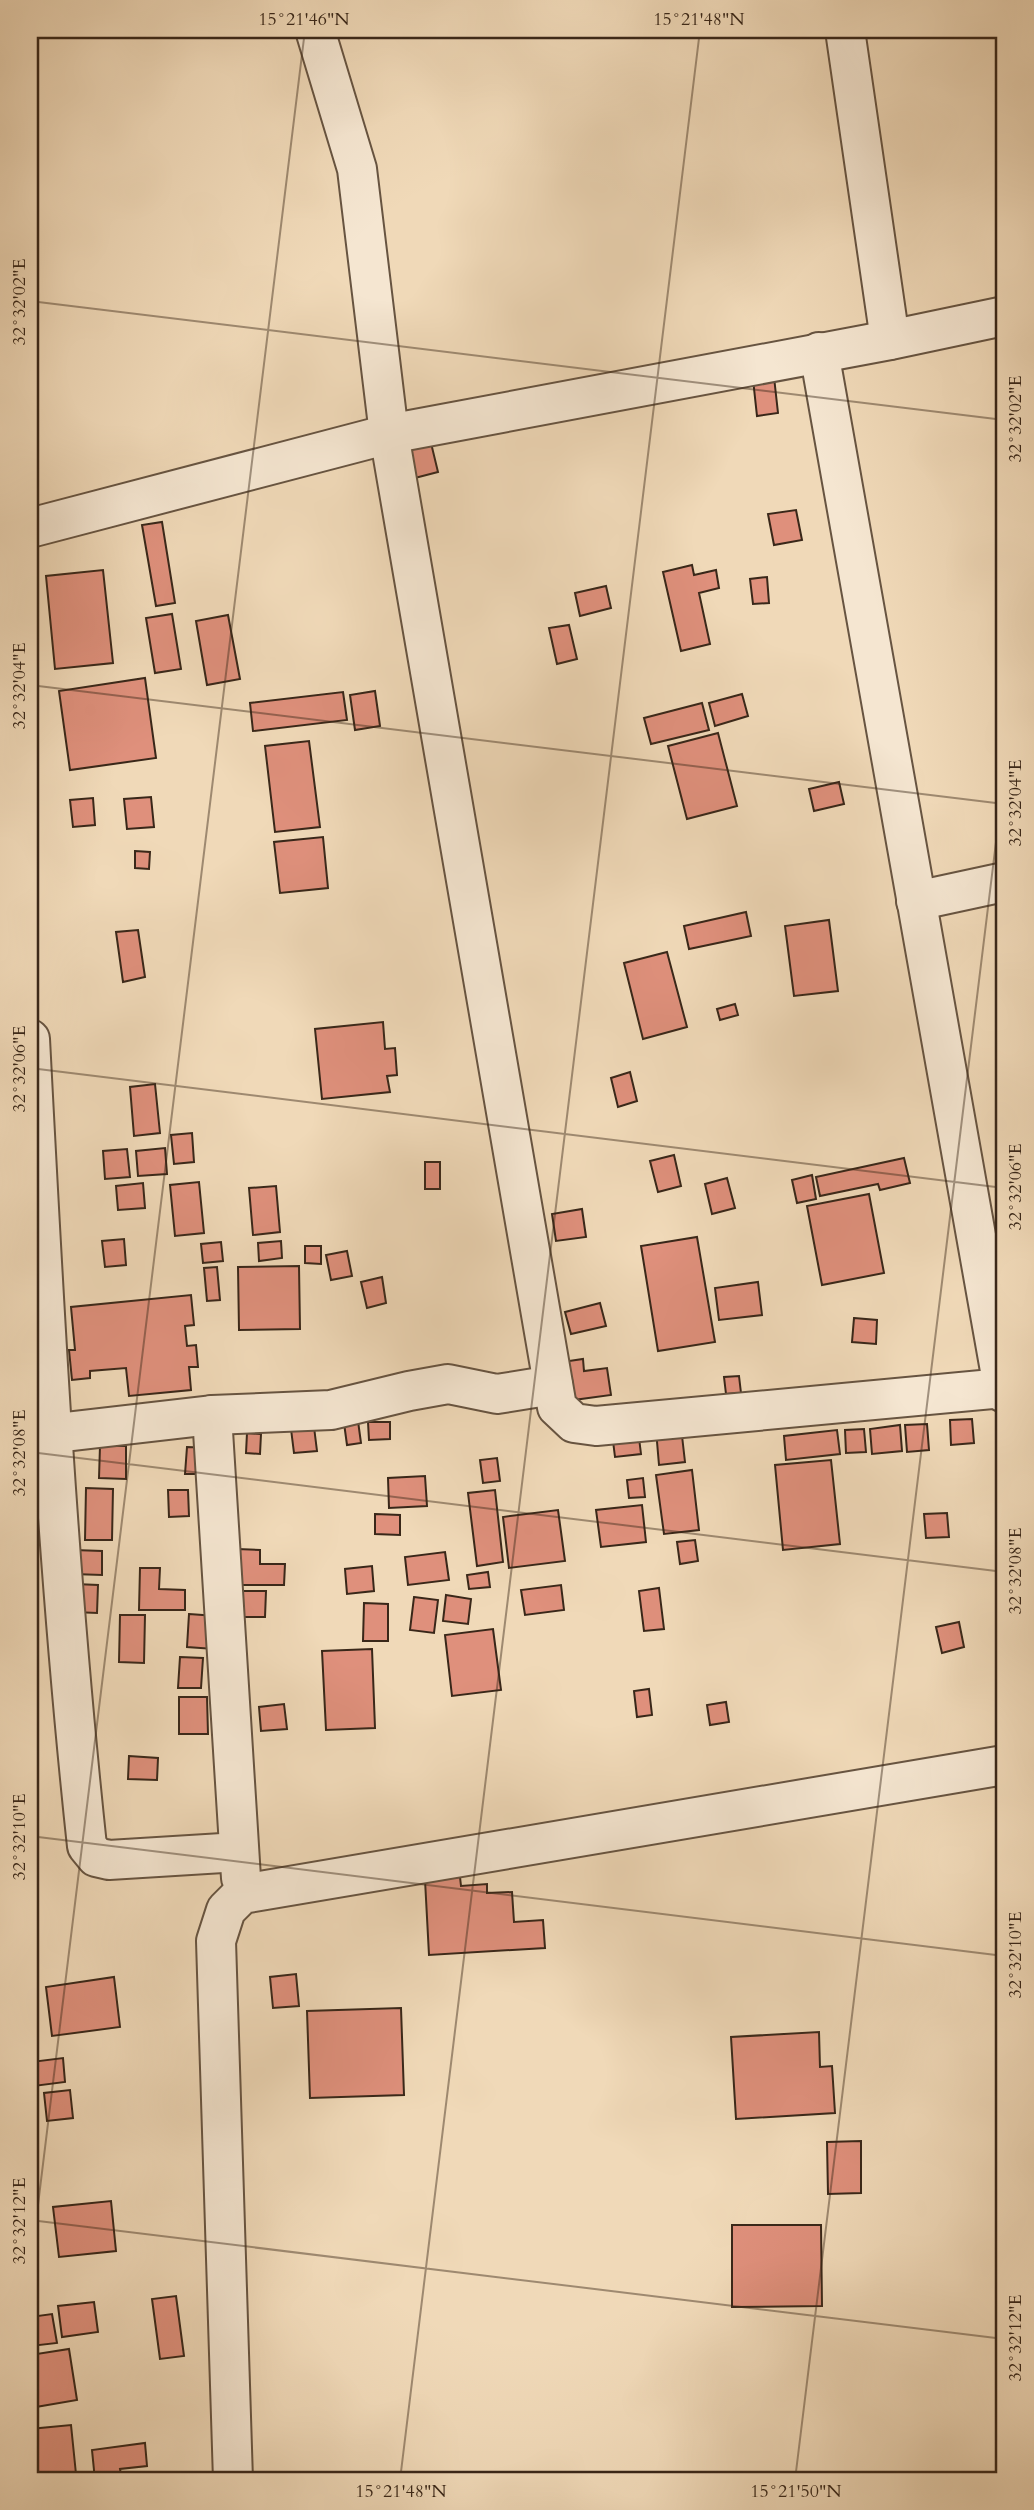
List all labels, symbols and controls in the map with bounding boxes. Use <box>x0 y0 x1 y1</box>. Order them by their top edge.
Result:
text: 15°21'46"N <box>258 7 350 32</box>
text: 15°21'48"N <box>653 7 745 32</box>
text: 32°32'02"E <box>7 258 32 346</box>
text: 32°32'02"E <box>1003 375 1028 463</box>
text: 32°32'04"E <box>7 642 32 730</box>
text: 32°32'04"E <box>1003 759 1028 847</box>
text: 32°32'06"E <box>7 1025 32 1113</box>
text: 32°32'06"E <box>1003 1143 1028 1231</box>
text: 32°32'08"E <box>7 1409 32 1497</box>
text: 32°32'08"E <box>1003 1527 1028 1615</box>
text: 32°32'10"E <box>7 1793 32 1881</box>
text: 32°32'10"E <box>1003 1911 1028 1999</box>
text: 32°32'12"E <box>7 2177 32 2265</box>
text: 32°32'12"E <box>1003 2294 1028 2382</box>
text: 15°21'48"N <box>355 2479 447 2504</box>
text: 15°21'50"N <box>750 2479 842 2504</box>

